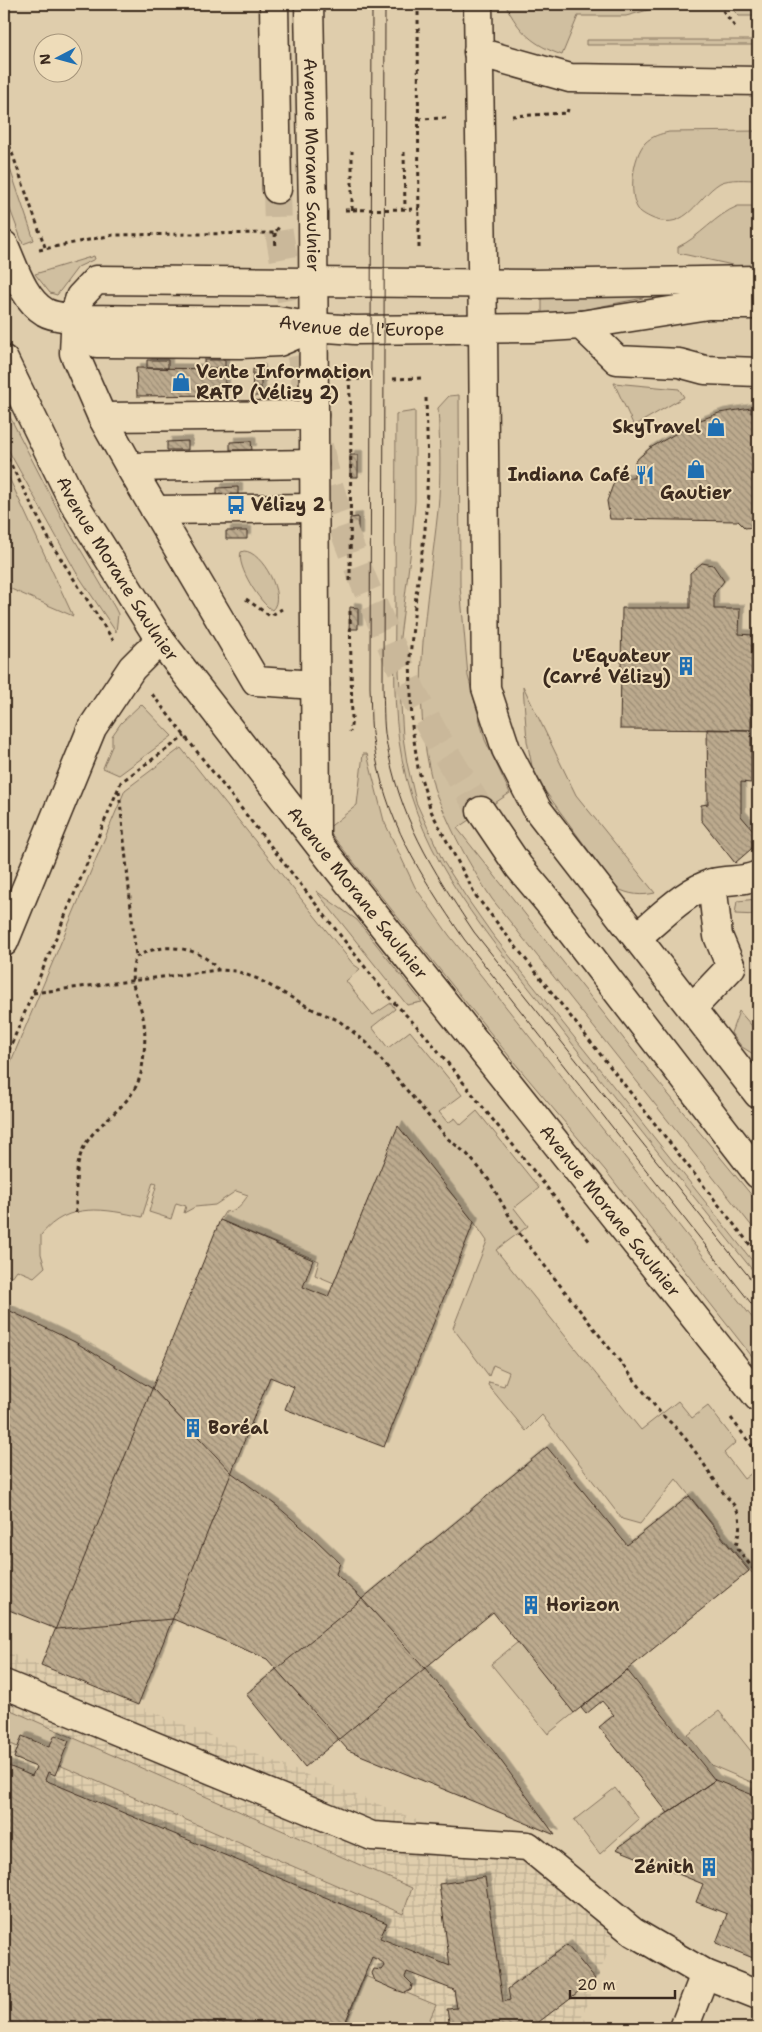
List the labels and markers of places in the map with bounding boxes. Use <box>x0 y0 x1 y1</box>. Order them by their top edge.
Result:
place label: Vente Information RATP (Vélizy 2) <box>196 360 371 405</box>
shop icon: Vente Information RATP (Vélizy 2) <box>170 371 192 393</box>
place label: SkyTravel <box>612 415 701 439</box>
shop icon: SkyTravel <box>705 416 727 438</box>
shop icon: Gautier <box>685 458 707 480</box>
place label: Indiana Café <box>507 463 630 487</box>
restaurant icon: Indiana Café <box>634 464 656 486</box>
place label: Gautier <box>660 481 732 505</box>
place label: Vélizy 2 <box>251 493 325 517</box>
bus stop icon: Vélizy 2 <box>225 494 247 516</box>
place label: L'Equateur (Carré Vélizy) <box>543 644 671 689</box>
building icon: L'Equateur (Carré Vélizy) <box>675 655 697 677</box>
place label: Boréal <box>208 1416 269 1440</box>
building icon: Boréal <box>182 1417 204 1439</box>
place label: Horizon <box>546 1593 620 1617</box>
building icon: Horizon <box>520 1594 542 1616</box>
place label: Zénith <box>634 1855 694 1879</box>
building icon: Zénith <box>698 1856 720 1878</box>

